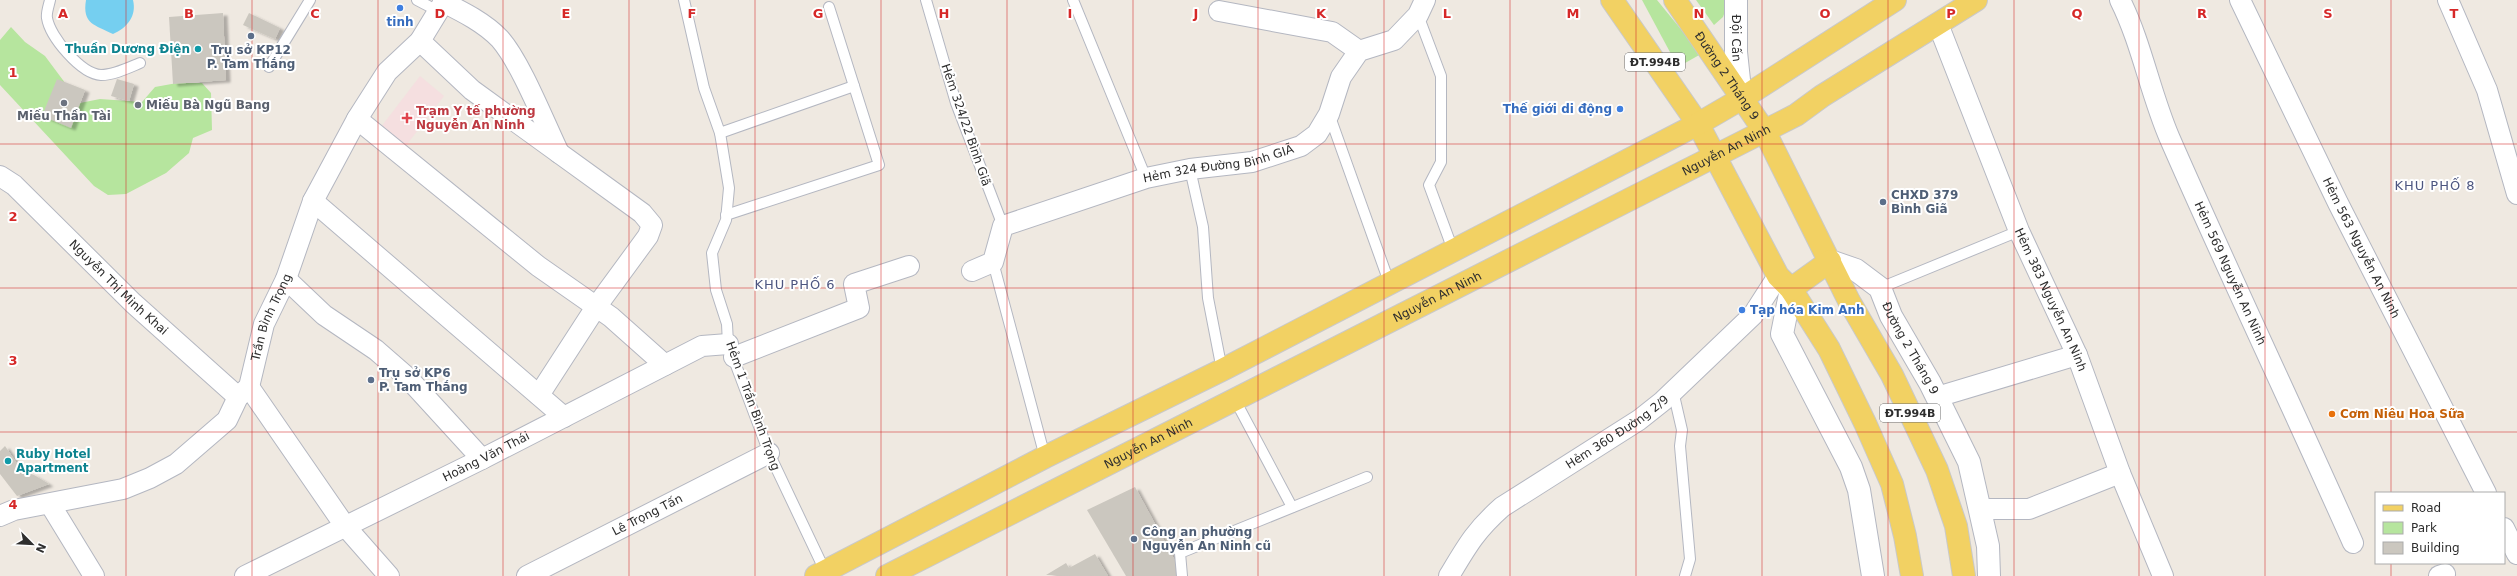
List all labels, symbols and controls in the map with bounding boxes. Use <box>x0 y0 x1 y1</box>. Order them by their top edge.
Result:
marker: tinh <box>395 3 405 13</box>
text: A <box>58 6 68 21</box>
text: B <box>184 6 194 21</box>
text: C <box>310 6 320 21</box>
text: D <box>435 6 446 21</box>
text: E <box>562 6 570 21</box>
text: F <box>688 6 696 21</box>
text: G <box>813 6 823 21</box>
text: H <box>939 6 949 21</box>
text: I <box>1068 6 1072 21</box>
text: J <box>1193 6 1198 21</box>
text: K <box>1316 6 1327 21</box>
text: L <box>1443 6 1451 21</box>
text: M <box>1567 6 1579 21</box>
text: N <box>1694 6 1704 21</box>
text: O <box>1819 6 1831 21</box>
text: P <box>1946 6 1956 21</box>
text: Q <box>2071 6 2083 21</box>
text: R <box>2197 6 2207 21</box>
text: S <box>2323 6 2333 21</box>
text: T <box>2450 6 2459 21</box>
street label: Đội Cấn <box>1729 14 1744 62</box>
place label: tinh <box>387 15 413 29</box>
street label: Đường 2 Tháng 9 <box>1692 29 1762 123</box>
marker: Trụ sở KP12 P. Tam Thắng <box>246 31 256 41</box>
place label: Thuần Dương Điện <box>65 42 190 56</box>
place label: Trụ sở KP12 P. Tam Thắng <box>207 43 295 71</box>
marker: Thuần Dương Điện <box>193 44 203 54</box>
road number: ĐT.994B <box>1625 53 1685 71</box>
street label: Hẻm 324/22 Bình Giã <box>938 62 994 188</box>
text: 1 <box>8 65 18 80</box>
marker: Miếu Thần Tài <box>59 98 69 108</box>
place label: Miếu Bà Ngũ Bang <box>146 98 270 112</box>
marker: Miếu Bà Ngũ Bang <box>133 100 143 110</box>
place label: Thế giới di động <box>1503 102 1612 116</box>
place label: Trạm Y tế phường Nguyễn An Ninh <box>416 104 536 132</box>
marker: Thế giới di động <box>1615 104 1625 114</box>
place label: Miếu Thần Tài <box>17 109 111 123</box>
marker: Trạm Y tế phường Nguyễn An Ninh <box>401 112 413 124</box>
street label: Nguyễn An Ninh <box>1680 122 1773 179</box>
street label: Hẻm 324 Đường Binh GIÃ <box>1142 141 1296 185</box>
street label: Hẻm 563 Nguyễn An Ninh <box>2320 175 2403 321</box>
district label: KHU PHỐ 8 <box>2394 177 2476 193</box>
place label: CHXD 379 Bình Giã <box>1891 188 1958 216</box>
marker: CHXD 379 Bình Giã <box>1878 197 1888 207</box>
street label: Hẻm 569 Nguyễn An Ninh <box>2192 199 2269 347</box>
text: 2 <box>8 209 18 224</box>
street label: Hẻm 383 Nguyễn An Ninh <box>2012 226 2089 373</box>
street label: Nguyễn Thị Minh Khai <box>66 237 171 338</box>
street label: Nguyễn An Ninh <box>1391 269 1484 325</box>
street label: Trần Bình Trọng <box>248 272 294 363</box>
district label: KHU PHỐ 6 <box>754 276 836 292</box>
street label: Đường 2 Tháng 9 <box>1879 300 1941 397</box>
place label: Tạp hóa Kim Anh <box>1750 303 1865 317</box>
marker: Tạp hóa Kim Anh <box>1737 305 1747 315</box>
street label: Hẻm 1 Trần Bình Trọng <box>723 340 783 472</box>
text: 3 <box>8 353 18 368</box>
place label: Trụ sở KP6 P. Tam Thắng <box>379 366 468 394</box>
marker: Trụ sở KP6 P. Tam Thắng <box>366 375 376 385</box>
street label: Hẻm 360 Đường 2/9 <box>1563 392 1672 472</box>
road number: ĐT.994B <box>1880 404 1940 422</box>
place label: Cơm Niêu Hoa Sữa <box>2340 407 2465 421</box>
marker: Cơm Niêu Hoa Sữa <box>2327 409 2337 419</box>
street label: Nguyễn An Ninh <box>1102 415 1195 472</box>
street label: Hoàng Văn Thái <box>440 429 532 484</box>
place label: Ruby Hotel Apartment <box>16 447 91 475</box>
marker: Ruby Hotel Apartment <box>3 456 13 466</box>
street label: Lê Trọng Tấn <box>610 491 685 539</box>
legend <box>2375 492 2505 564</box>
text: 4 <box>8 497 18 512</box>
text: Road <box>2411 501 2441 515</box>
text: Park <box>2411 521 2437 535</box>
north arrow <box>12 524 52 564</box>
place label: Công an phường Nguyễn An Ninh cũ <box>1142 525 1271 553</box>
marker: Công an phường Nguyễn An Ninh cũ <box>1129 534 1139 544</box>
text: N <box>33 541 48 555</box>
text: Building <box>2411 541 2460 555</box>

